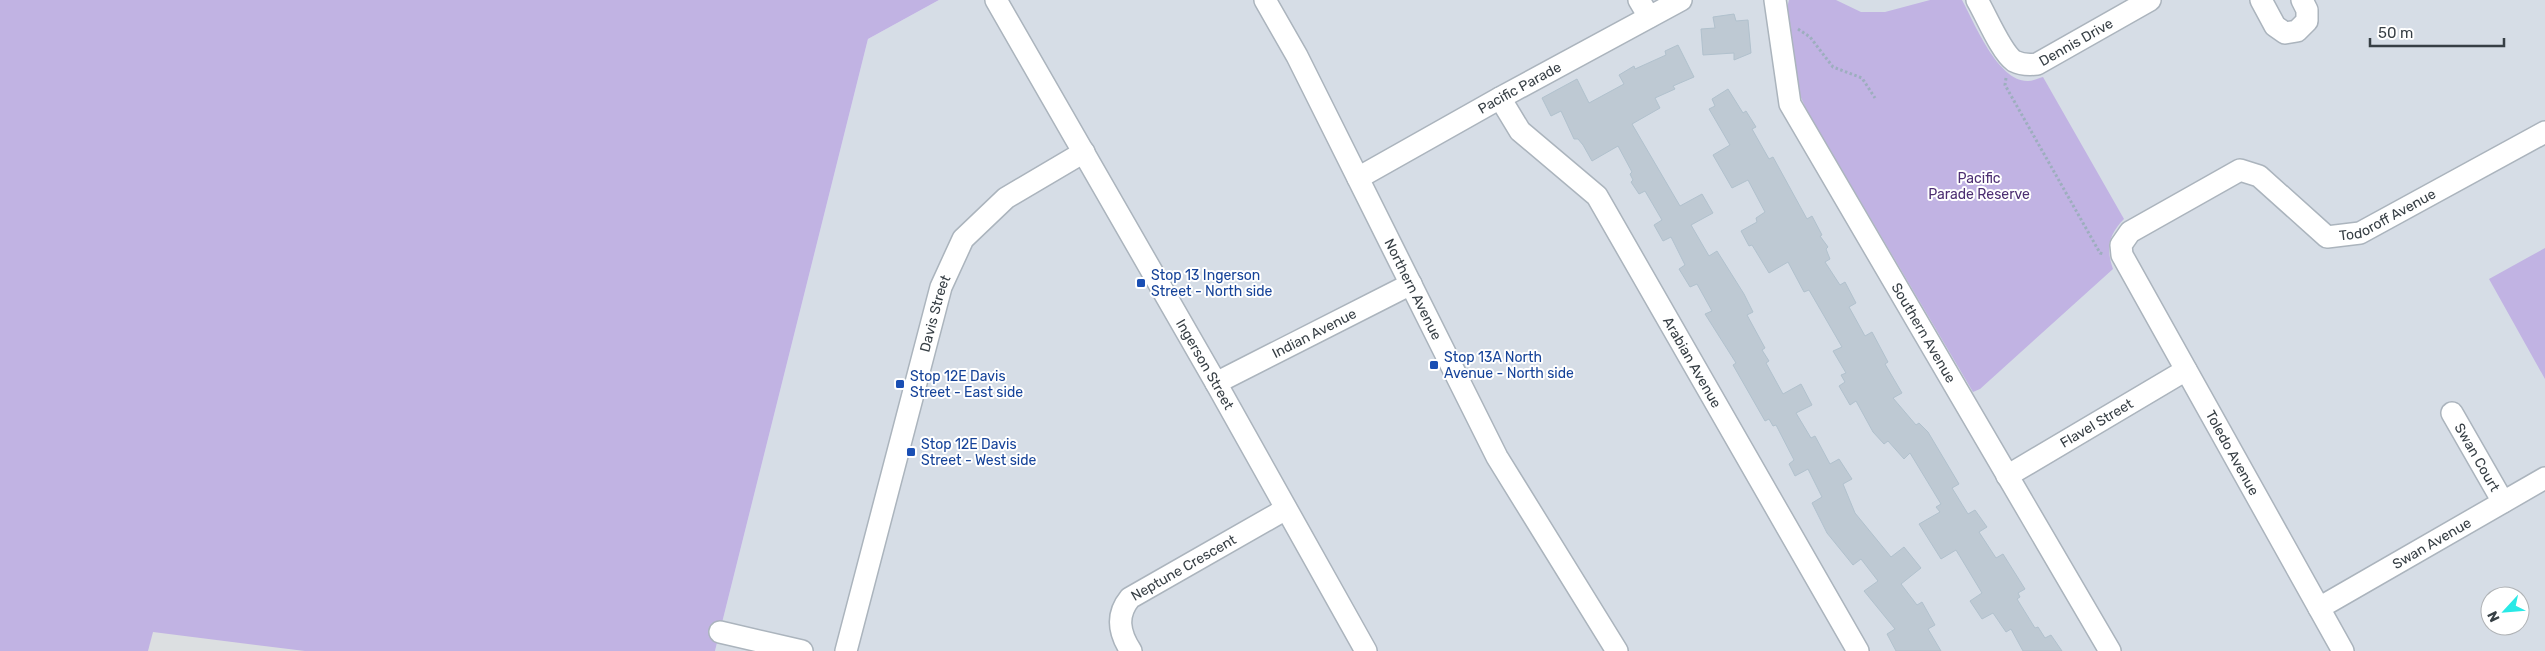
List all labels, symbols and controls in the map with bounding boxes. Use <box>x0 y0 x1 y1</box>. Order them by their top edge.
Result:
street label: Dennis Drive <box>2036 14 2116 70</box>
scale bar <box>2370 15 2504 47</box>
text: 50 m <box>2378 24 2413 42</box>
street label: Pacific Parade <box>1475 58 1564 117</box>
park label: Pacific Parade Reserve <box>1928 170 2030 203</box>
street label: Todoroff Avenue <box>2338 185 2439 244</box>
street label: Northern Avenue <box>1381 236 1446 343</box>
place label: Stop 13 Ingerson Street - North side <box>1151 267 1272 300</box>
street label: Davis Street <box>916 272 954 354</box>
marker: Stop 13 Ingerson Street - North side <box>1135 277 1147 289</box>
street label: Southern Avenue <box>1888 280 1960 386</box>
street label: Indian Avenue <box>1269 305 1359 362</box>
street label: Arabian Avenue <box>1660 314 1725 411</box>
street label: Ingerson Street <box>1173 316 1238 413</box>
place label: Stop 13A North Avenue - North side <box>1444 349 1574 382</box>
marker: Stop 13A North Avenue - North side <box>1428 359 1440 371</box>
place label: Stop 12E Davis Street - East side <box>910 368 1023 401</box>
marker: Stop 12E Davis Street - East side <box>894 378 906 390</box>
street label: Flavel Street <box>2057 395 2136 451</box>
street label: Toledo Avenue <box>2202 408 2262 499</box>
street label: Swan Court <box>2451 420 2504 495</box>
place label: Stop 12E Davis Street - West side <box>921 436 1037 469</box>
marker: Stop 12E Davis Street - West side <box>905 446 917 458</box>
street label: Swan Avenue <box>2389 514 2474 573</box>
street label: Neptune Crescent <box>1128 531 1240 604</box>
north arrow <box>2480 586 2530 636</box>
text: N <box>2484 608 2504 625</box>

